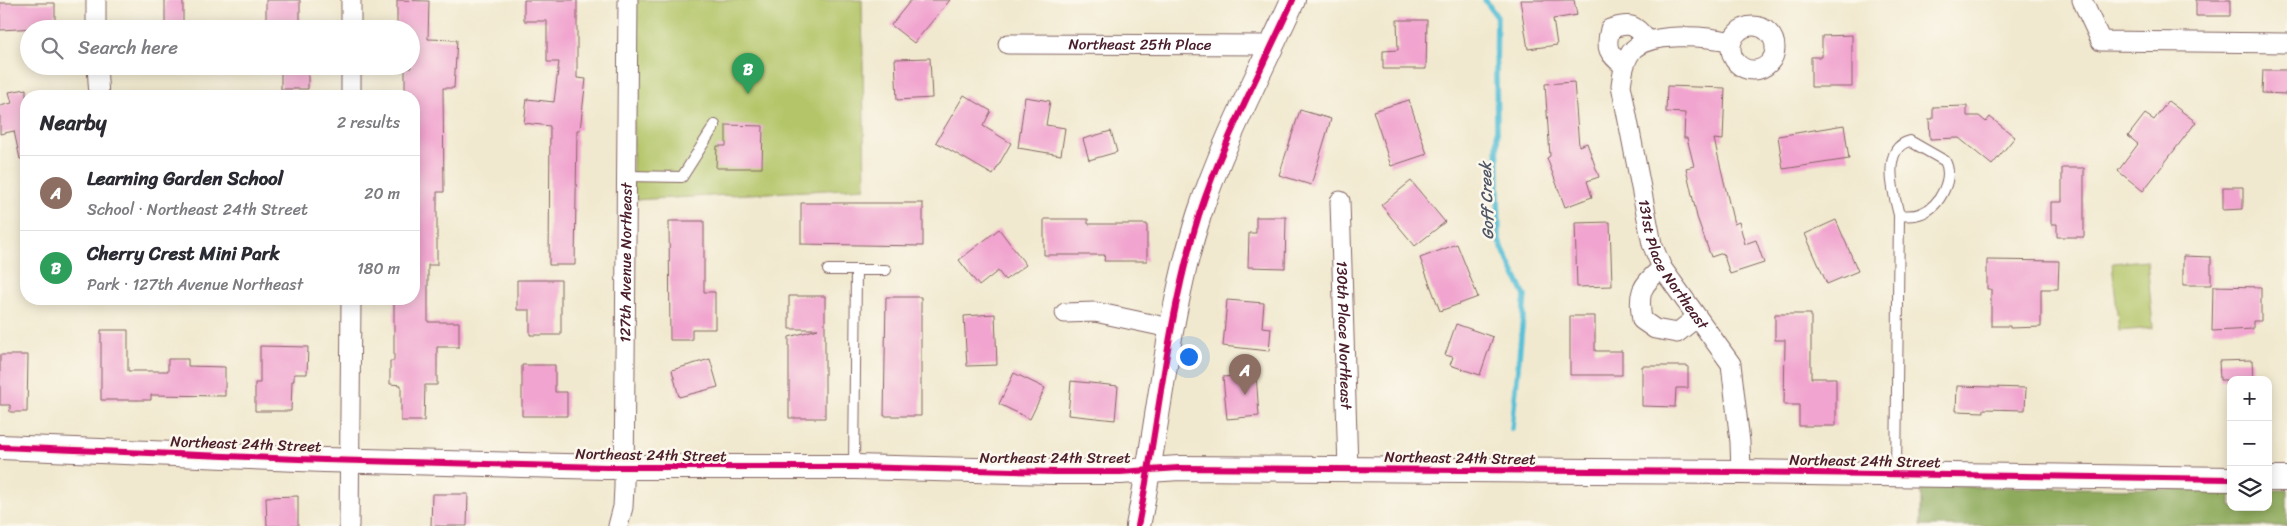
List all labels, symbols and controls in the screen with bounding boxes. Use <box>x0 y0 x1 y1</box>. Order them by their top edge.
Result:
search box <box>20 20 420 75</box>
text: Search here <box>78 31 178 64</box>
street label: Northeast 25th Place <box>1068 31 1212 58</box>
icon: search <box>38 34 66 62</box>
pin: B <box>732 53 764 94</box>
text: Nearby <box>40 104 106 142</box>
text: 2 results <box>337 108 400 137</box>
water label: Goff Creek <box>1471 159 1502 240</box>
text: Learning Garden School <box>87 162 283 195</box>
text: A <box>51 179 61 208</box>
text: 20 m <box>364 179 400 208</box>
street label: 127th Avenue Northeast <box>612 182 640 343</box>
text: School · Northeast 24th Street <box>87 195 308 224</box>
street label: 131st Place Northeast <box>1631 197 1716 336</box>
text: Cherry Crest Mini Park <box>87 237 280 270</box>
text: B <box>51 254 61 283</box>
text: 180 m <box>357 254 400 283</box>
street label: 130th Place Northeast <box>1329 260 1359 411</box>
text: Park · 127th Avenue Northeast <box>87 270 303 299</box>
your location <box>1176 344 1202 370</box>
pin: A <box>1229 354 1261 395</box>
map controls <box>2227 376 2272 511</box>
button: + <box>2227 376 2272 421</box>
button: − <box>2227 421 2272 466</box>
street label: Northeast 24th Street <box>170 428 322 460</box>
street label: Northeast 24th Street <box>575 441 727 469</box>
street label: Northeast 24th Street <box>1384 444 1536 472</box>
street label: Northeast 24th Street <box>979 445 1131 471</box>
street label: Northeast 24th Street <box>1789 447 1941 475</box>
button: layers <box>2227 466 2272 511</box>

